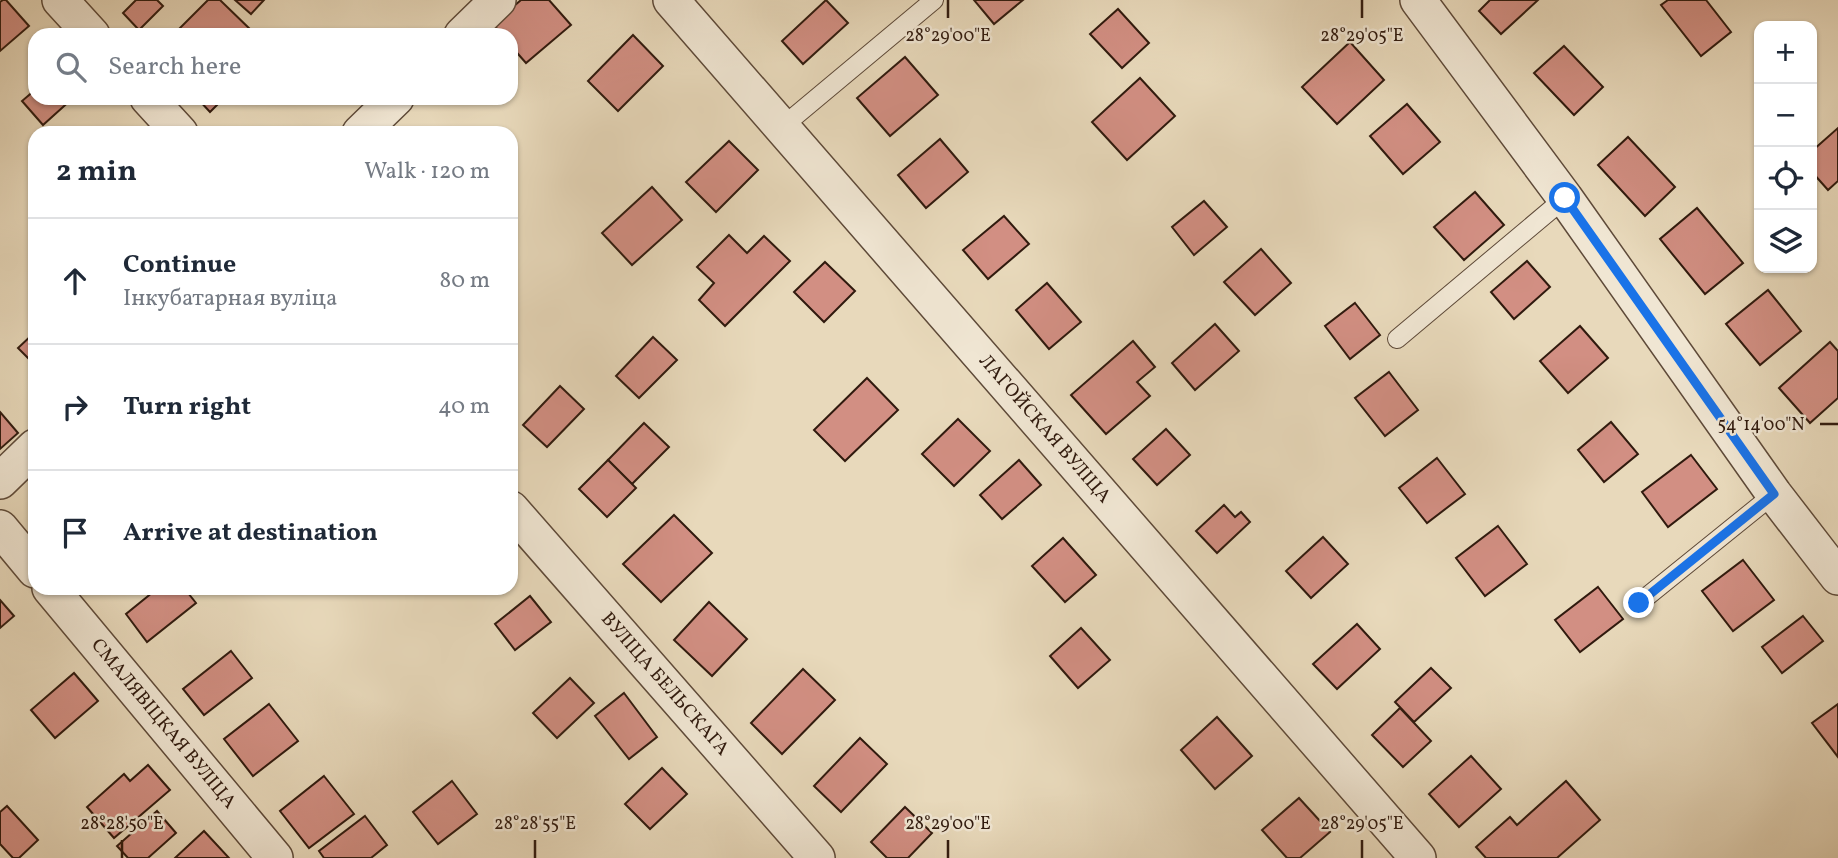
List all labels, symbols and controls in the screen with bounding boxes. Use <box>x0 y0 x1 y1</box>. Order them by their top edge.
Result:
map controls <box>1754 21 1817 273</box>
button: + <box>1754 21 1817 84</box>
text: 28°29'00"E <box>905 24 991 49</box>
text: 28°29'05"E <box>1320 24 1404 49</box>
search box <box>28 28 518 105</box>
icon: search <box>52 48 90 86</box>
text: Search here <box>108 49 241 85</box>
button: − <box>1754 84 1817 147</box>
button: locate <box>1754 147 1817 210</box>
text: 2 min <box>56 151 137 193</box>
text: Walk · 120 m <box>364 156 490 188</box>
route start <box>1549 182 1580 213</box>
button: layers <box>1754 210 1817 273</box>
text: Continue <box>123 247 236 283</box>
icon: ahead <box>56 262 94 300</box>
text: 80 m <box>440 265 490 297</box>
text: Інкубатарная вуліца <box>123 283 338 315</box>
street label: ЛАГОЙСКАЯ ВУЛІЦА <box>973 349 1117 509</box>
icon: right <box>56 388 94 426</box>
text: Turn right <box>123 389 251 425</box>
text: 40 m <box>438 391 490 423</box>
text: 54°14'00"N <box>1717 413 1805 438</box>
icon: arrive <box>56 514 94 552</box>
text: Arrive at destination <box>123 515 378 551</box>
route end <box>1623 587 1654 618</box>
street label: ВУЛІЦА БЕЛЬСКАГА <box>594 607 735 762</box>
street label: СМАЛЯВІЦКАЯ ВУЛІЦА <box>85 633 242 815</box>
text: 28°28'50"E <box>80 812 164 837</box>
text: 28°28'55"E <box>494 812 576 837</box>
text: 28°29'00"E <box>905 812 991 837</box>
text: 28°29'05"E <box>1320 812 1404 837</box>

